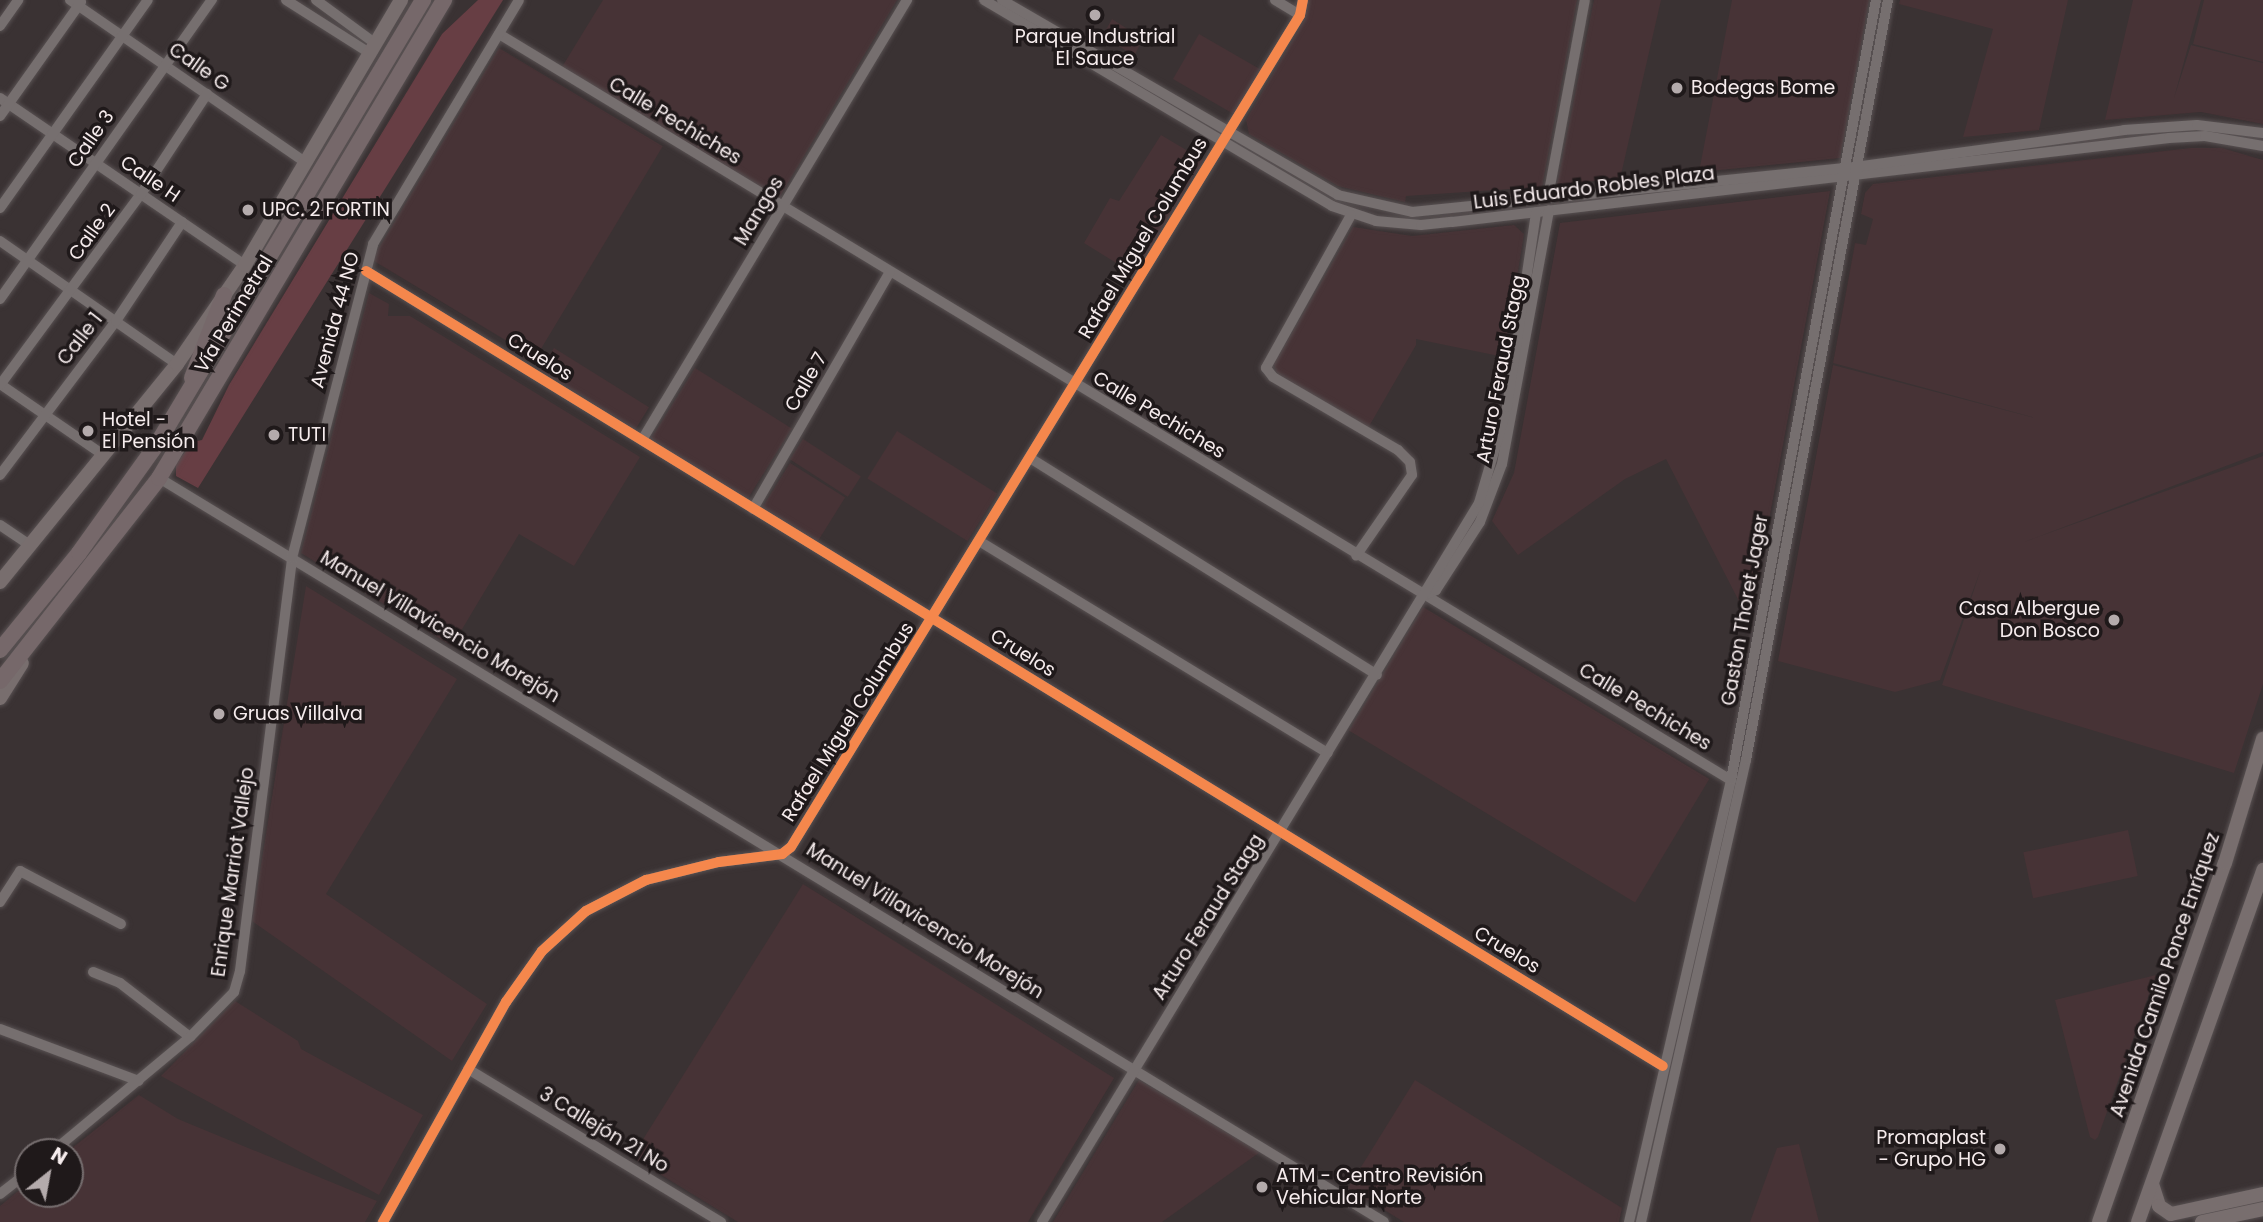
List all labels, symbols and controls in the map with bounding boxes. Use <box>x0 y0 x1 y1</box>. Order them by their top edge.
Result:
marker: Parque Industrial El Sauce <box>1087 7 1103 23</box>
place label: Parque Industrial El Sauce <box>1015 26 1175 70</box>
street label: Calle G <box>164 38 234 96</box>
street label: Calle Pechiches <box>605 73 745 169</box>
place label: Bodegas Bome <box>1691 77 1835 99</box>
marker: Bodegas Bome <box>1669 80 1685 96</box>
street label: Calle 3 <box>63 106 119 172</box>
street label: Rafael Miguel Columbus <box>1074 133 1212 343</box>
street label: Calle H <box>116 151 184 207</box>
street label: Luis Eduardo Robles Plaza <box>1472 162 1716 214</box>
street label: Mangos <box>730 172 788 250</box>
street label: Calle 2 <box>64 199 120 265</box>
place label: UPC. 2 FORTIN <box>262 199 390 221</box>
marker: UPC. 2 FORTIN <box>240 202 256 218</box>
street label: Avenida 44 NO <box>306 249 364 391</box>
street label: Vía Perimetral <box>190 251 278 377</box>
street label: Arturo Feraud Stagg <box>1472 273 1530 465</box>
street label: Calle 1 <box>53 308 107 370</box>
street label: Cruelos <box>503 328 577 386</box>
street label: Calle 7 <box>780 349 832 415</box>
street label: Calle Pechiches <box>1089 367 1229 463</box>
place label: Hotel - El Pensión <box>102 409 195 453</box>
marker: Hotel - El Pensión <box>80 423 96 439</box>
place label: TUTI <box>288 424 326 446</box>
marker: TUTI <box>266 427 282 443</box>
street label: Gaston Thoret Jager <box>1717 513 1773 707</box>
street label: Manuel Villavicencio Morejón <box>316 546 564 708</box>
place label: Casa Albergue Don Bosco <box>1959 598 2100 642</box>
marker: Casa Albergue Don Bosco <box>2106 612 2122 628</box>
street label: Rafael Miguel Columbus <box>777 618 919 826</box>
street label: Cruelos <box>986 624 1060 682</box>
street label: Calle Pechiches <box>1575 659 1715 755</box>
place label: Gruas Villalva <box>233 703 363 725</box>
marker: Gruas Villalva <box>211 706 227 722</box>
street label: Enrique Marriot Vallejo <box>207 766 259 978</box>
street label: Arturo Feraud Stagg <box>1148 830 1268 1004</box>
street label: Avenida Camilo Ponce Enríquez <box>2105 830 2225 1120</box>
street label: Manuel Villavicencio Morejón <box>802 838 1048 1004</box>
street label: Cruelos <box>1470 922 1544 978</box>
street label: 3 Callejón 21 No <box>535 1082 673 1178</box>
place label: Promaplast - Grupo HG <box>1876 1127 1986 1171</box>
north arrow <box>14 1138 84 1208</box>
text: N <box>46 1141 72 1172</box>
marker: Promaplast - Grupo HG <box>1992 1141 2008 1157</box>
place label: ATM - Centro Revisión Vehicular Norte <box>1276 1165 1483 1209</box>
marker: ATM - Centro Revisión Vehicular Norte <box>1254 1179 1270 1195</box>

